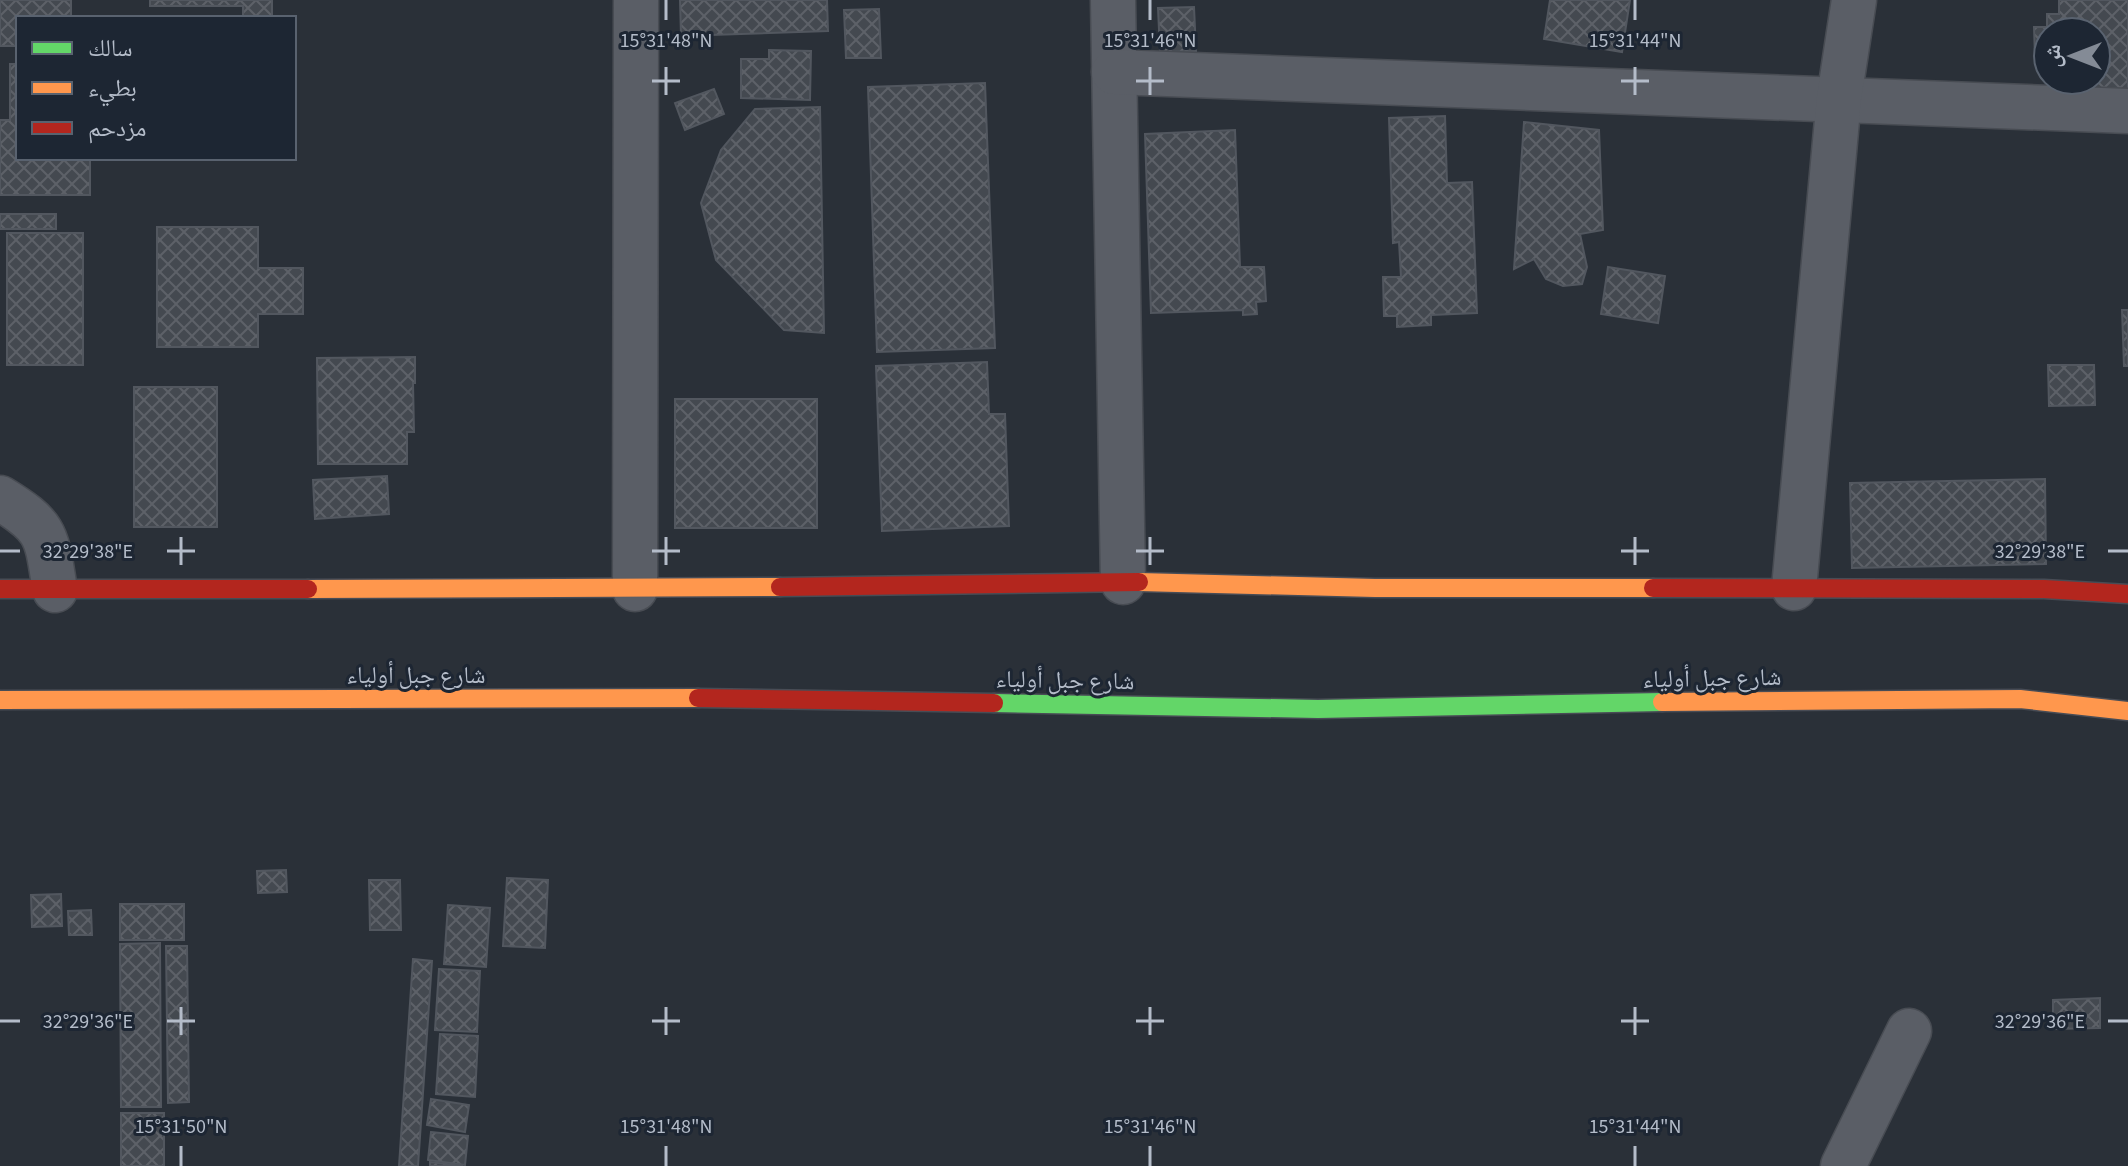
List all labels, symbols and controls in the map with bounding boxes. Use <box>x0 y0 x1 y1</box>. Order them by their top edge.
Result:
legend <box>16 16 296 160</box>
north arrow <box>2032 16 2112 96</box>
text: 15°31'48"N <box>620 27 712 55</box>
text: 15°31'46"N <box>1104 27 1196 55</box>
text: 15°31'44"N <box>1589 27 1681 55</box>
text: سالك <box>88 31 133 66</box>
text: ش <box>2037 44 2069 68</box>
text: بطيء <box>88 71 137 107</box>
text: مزدحم <box>88 111 147 146</box>
text: 32°29'38"E <box>43 538 133 566</box>
text: 32°29'38"E <box>1995 538 2085 566</box>
street label: شارع جبل أولياء <box>347 658 485 693</box>
street label: شارع جبل أولياء <box>1642 660 1782 697</box>
street label: شارع جبل أولياء <box>995 662 1135 699</box>
text: 32°29'36"E <box>43 1008 133 1036</box>
text: 32°29'36"E <box>1995 1008 2085 1036</box>
text: 15°31'50"N <box>135 1113 227 1141</box>
text: 15°31'48"N <box>620 1113 712 1141</box>
text: 15°31'46"N <box>1104 1113 1196 1141</box>
text: 15°31'44"N <box>1589 1113 1681 1141</box>

